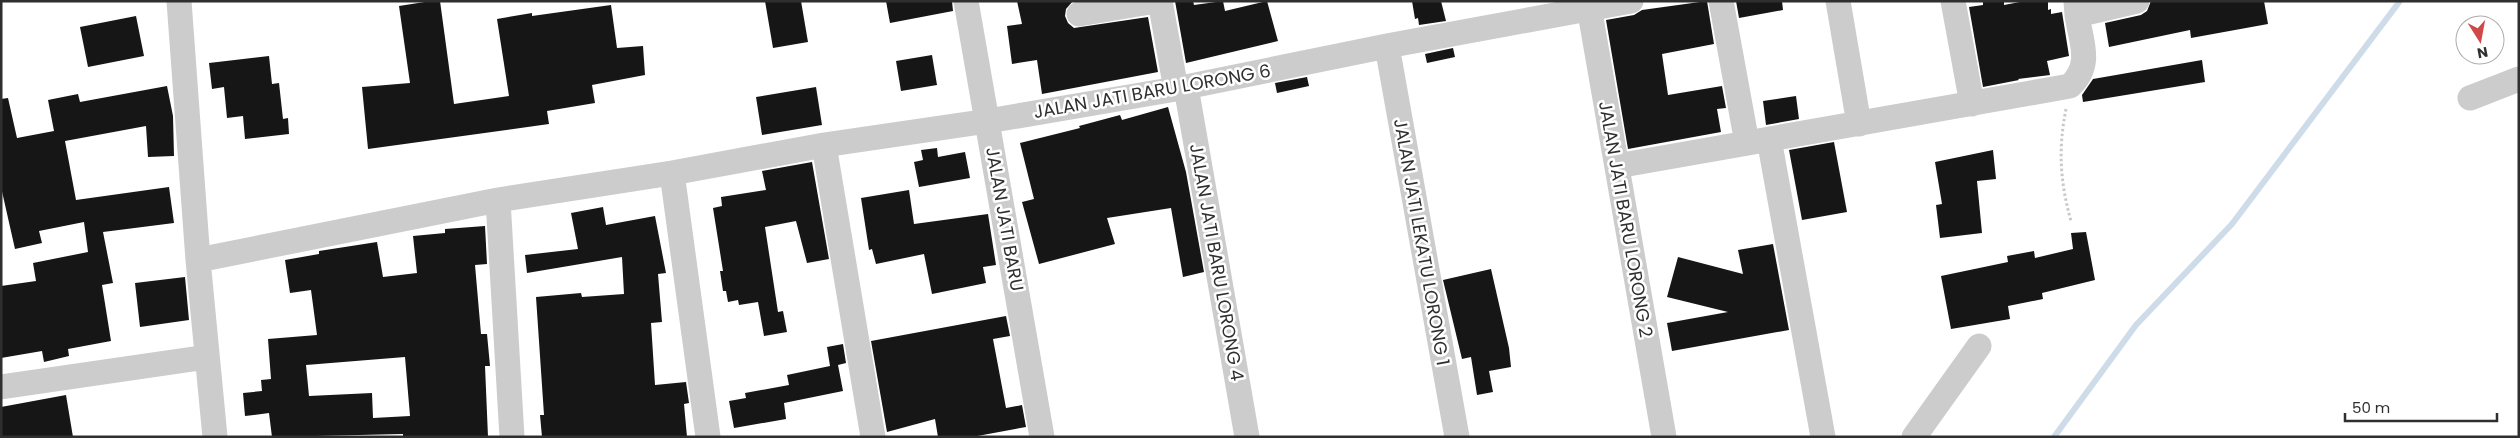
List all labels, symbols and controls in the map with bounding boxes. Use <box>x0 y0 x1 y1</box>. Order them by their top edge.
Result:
north arrow <box>2455 15 2505 65</box>
text: N <box>2475 42 2490 64</box>
street label: JALAN JATI BARU LORONG 6 <box>1031 58 1273 124</box>
street label: JALAN JATI BARU LORONG 2 <box>1593 99 1659 339</box>
street label: JALAN JATI LEKATU LORONG 1 <box>1388 116 1456 368</box>
street label: JALAN JATI BARU LORONG 4 <box>1184 141 1250 383</box>
street label: JALAN JATI BARU <box>980 145 1030 293</box>
scale bar <box>2345 390 2498 422</box>
text: 50 m <box>2352 397 2390 418</box>

